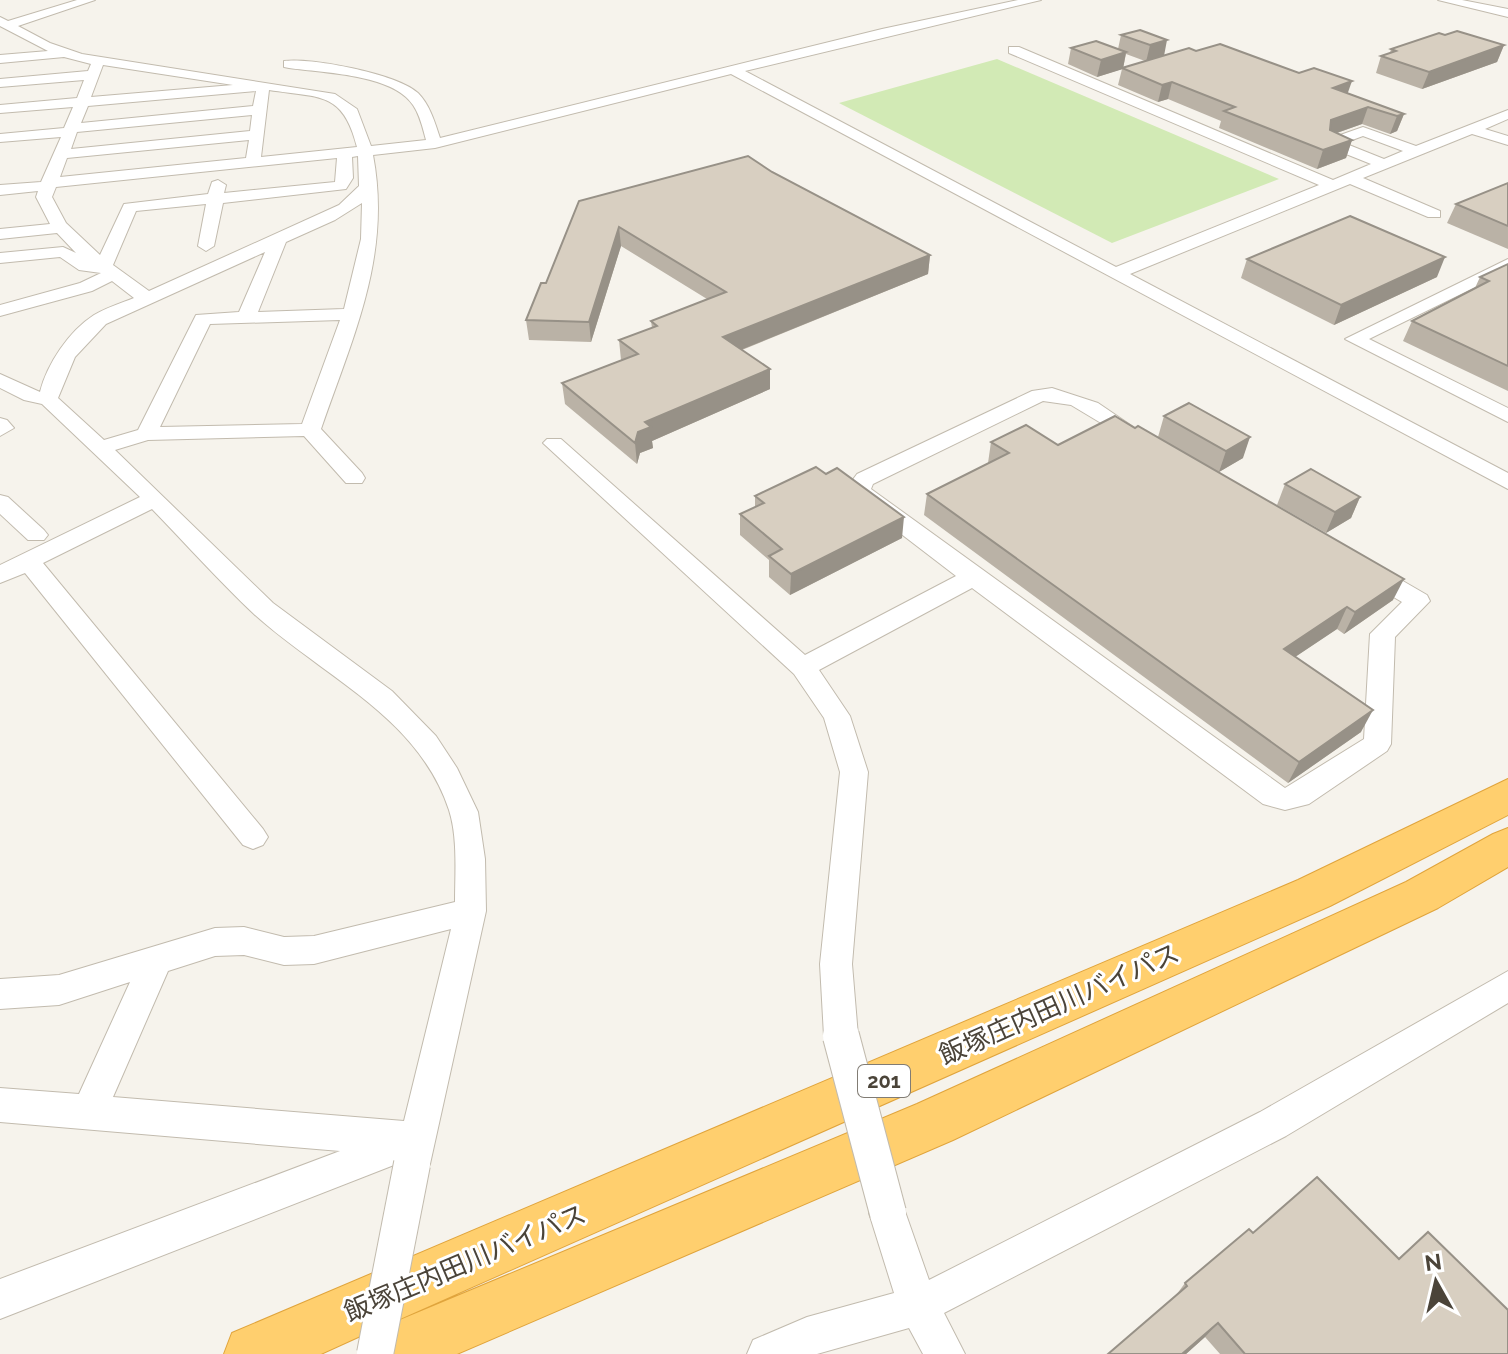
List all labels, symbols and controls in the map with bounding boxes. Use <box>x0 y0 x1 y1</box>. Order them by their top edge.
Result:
street label: 飯塚庄内田川バイパス <box>934 938 1184 1070</box>
road number: 201 <box>858 1065 910 1097</box>
street label: 飯塚庄内田川バイパス <box>340 1198 590 1328</box>
north arrow <box>1396 1242 1476 1322</box>
text: N <box>1423 1248 1443 1276</box>

